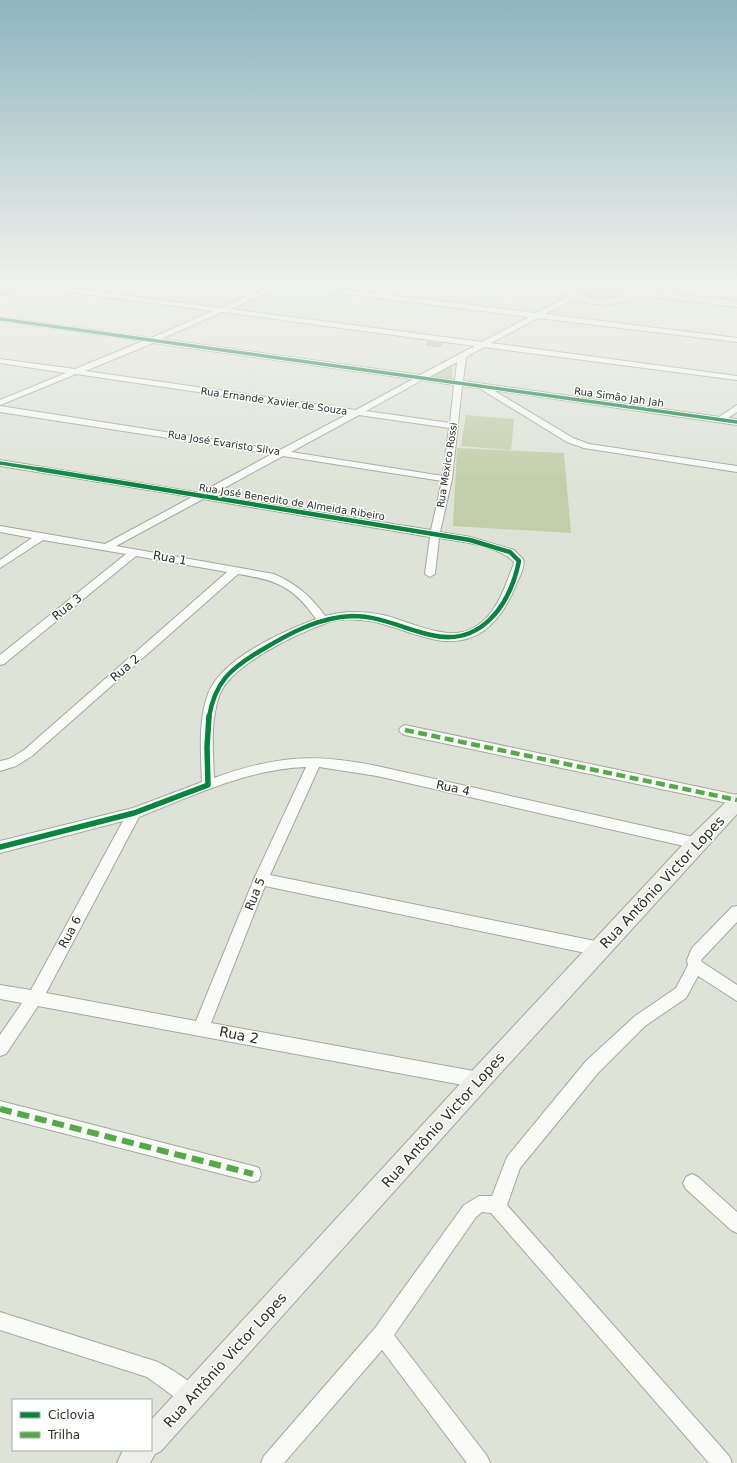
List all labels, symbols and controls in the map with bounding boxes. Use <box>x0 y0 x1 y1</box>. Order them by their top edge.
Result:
street label: Rua Ernande Xavier de Souza <box>200 385 348 417</box>
street label: Rua Simão Jah Jah <box>573 385 665 409</box>
street label: Rua Mexico Rossi <box>435 422 459 508</box>
street label: Rua José Evaristo Silva <box>167 429 281 457</box>
street label: Rua José Benedito de Almeida Ribeiro <box>198 482 386 522</box>
street label: Rua 1 <box>152 548 188 568</box>
street label: Rua 3 <box>49 591 85 623</box>
street label: Rua 2 <box>107 651 143 685</box>
street label: Rua 4 <box>435 778 471 798</box>
street label: Rua Antônio Victor Lopes <box>596 812 728 952</box>
street label: Rua 5 <box>242 876 268 912</box>
street label: Rua 6 <box>56 914 84 950</box>
street label: Rua 2 <box>218 1023 260 1047</box>
street label: Rua Antônio Victor Lopes <box>378 1049 508 1191</box>
street label: Rua Antônio Victor Lopes <box>160 1289 290 1431</box>
legend <box>12 1399 152 1451</box>
text: Ciclovia <box>48 1408 95 1422</box>
text: Trilha <box>47 1428 80 1442</box>

